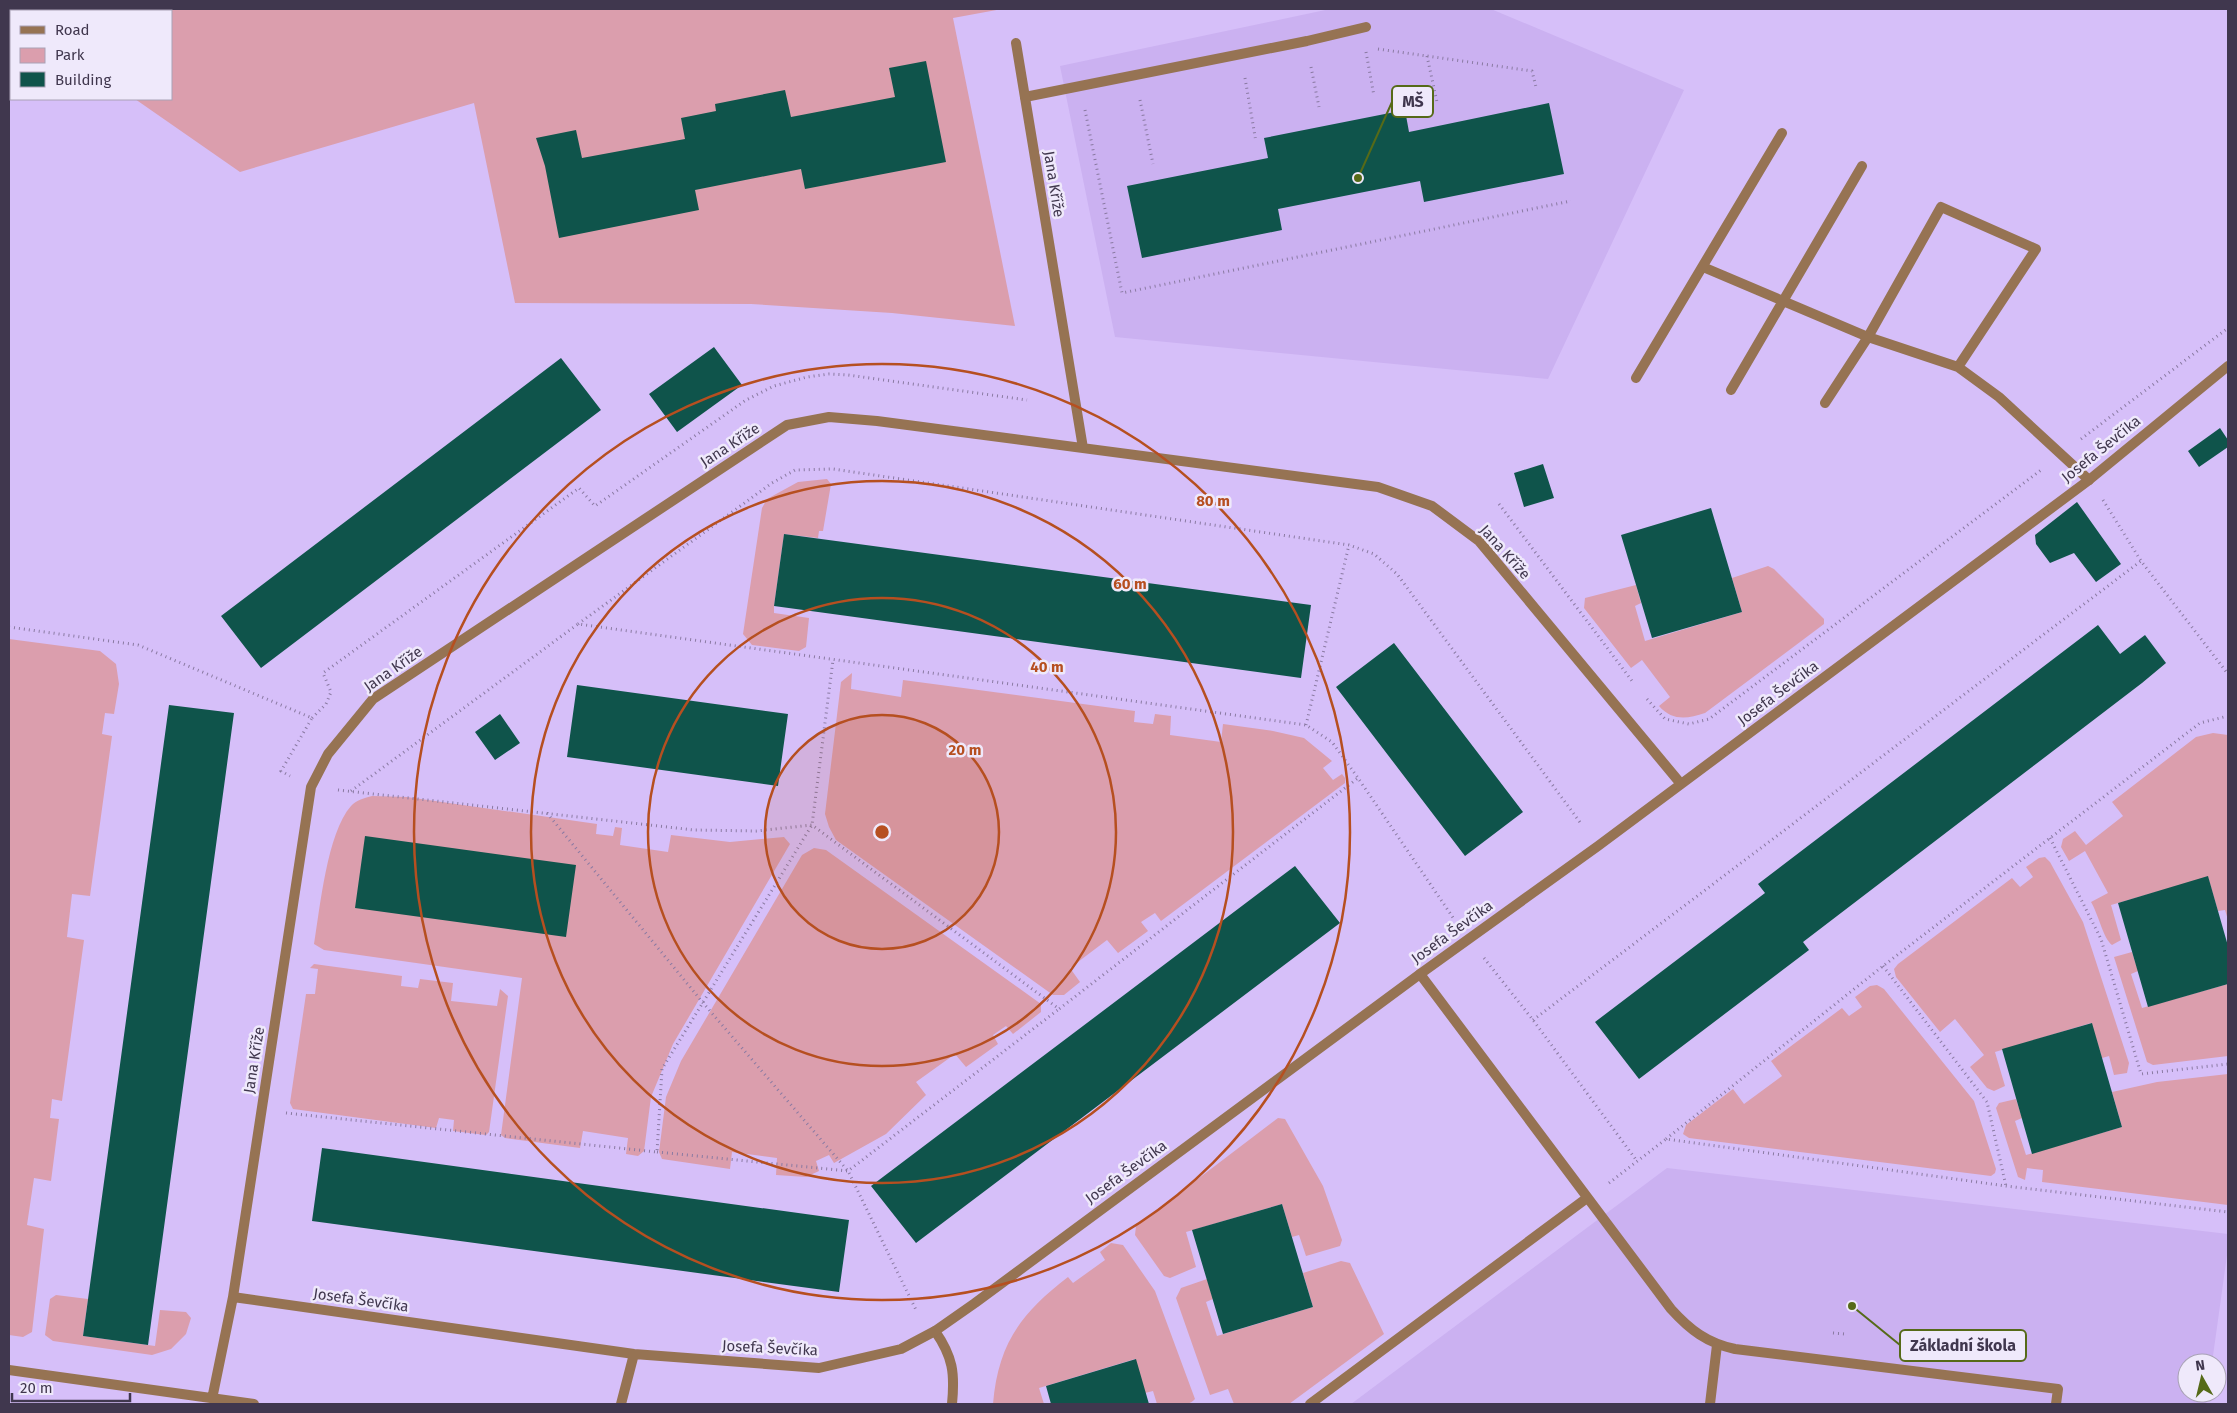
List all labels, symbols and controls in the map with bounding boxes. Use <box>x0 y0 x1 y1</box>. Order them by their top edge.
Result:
legend <box>10 10 172 100</box>
text: Road <box>55 21 90 39</box>
text: Park <box>55 46 85 64</box>
text: Building <box>55 71 111 89</box>
callout: MŠ <box>1392 86 1433 117</box>
text: MŠ <box>1402 91 1424 111</box>
street label: Jana Kříže <box>1040 149 1068 219</box>
street label: Josefa Ševčíka <box>2058 412 2144 486</box>
street label: Jana Kříže <box>697 419 763 471</box>
text: 80 m <box>1196 492 1230 510</box>
street label: Jana Kříže <box>1476 521 1534 583</box>
text: 60 m <box>1113 575 1147 593</box>
street label: Jana Kříže <box>360 642 426 696</box>
street label: Josefa Ševčíka <box>1734 657 1822 729</box>
text: 40 m <box>1030 658 1064 676</box>
text: 20 m <box>949 741 981 759</box>
centre of rings <box>873 823 891 841</box>
street label: Josefa Ševčíka <box>1408 896 1496 968</box>
street label: Jana Kříže <box>240 1025 268 1095</box>
street label: Josefa Ševčíka <box>1082 1136 1170 1208</box>
street label: Josefa Ševčíka <box>312 1284 410 1316</box>
callout: Základní škola <box>1900 1330 2026 1361</box>
street label: Josefa Ševčíka <box>722 1336 818 1360</box>
text: Základní škola <box>1910 1336 2016 1355</box>
north arrow <box>2177 1353 2227 1403</box>
text: N <box>2194 1357 2206 1375</box>
scale bar <box>12 1370 130 1402</box>
text: 20 m <box>20 1379 53 1397</box>

